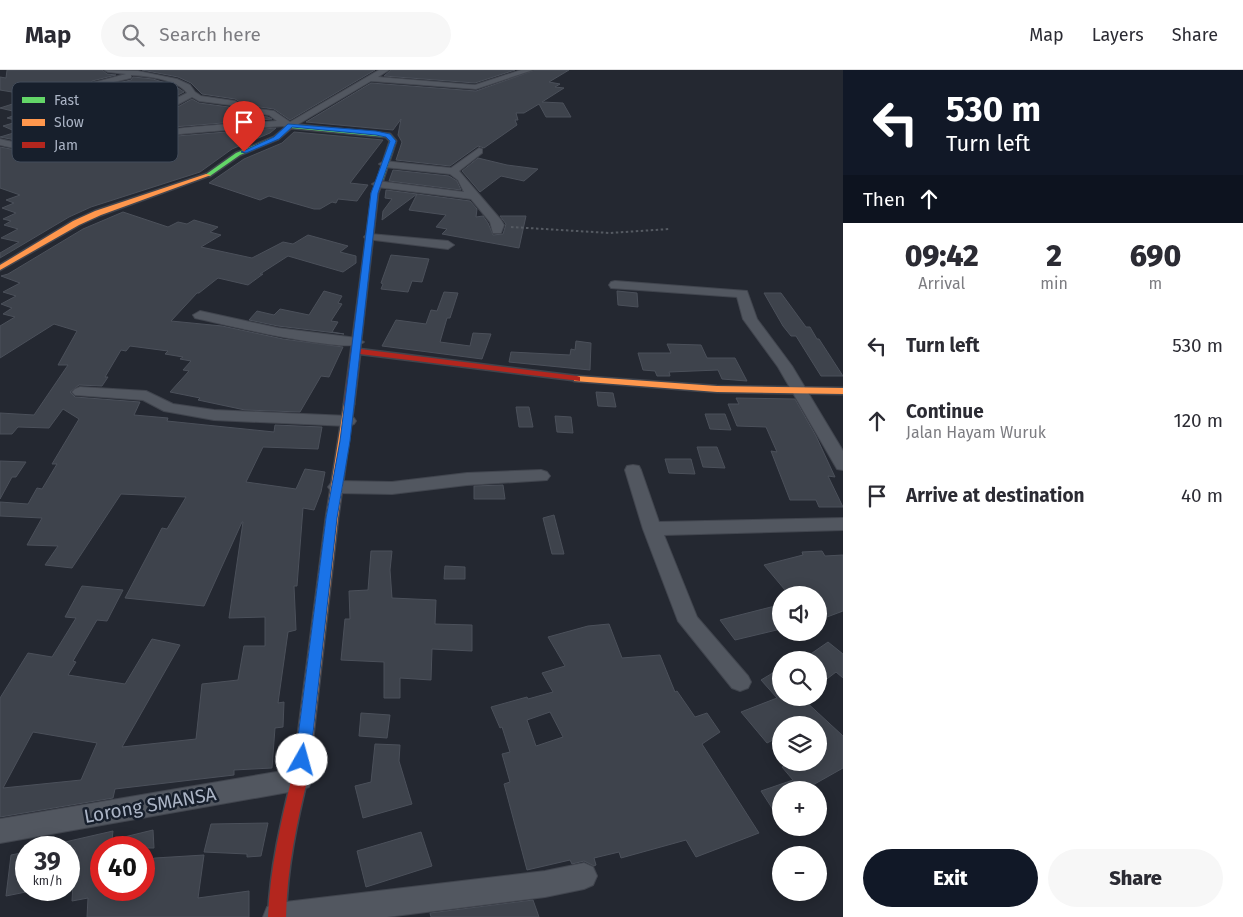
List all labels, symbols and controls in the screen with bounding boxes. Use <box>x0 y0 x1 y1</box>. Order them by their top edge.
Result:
search box <box>101 12 451 57</box>
text: Map <box>25 21 71 49</box>
icon: search <box>119 21 147 49</box>
text: Search here <box>159 23 261 46</box>
text: Map <box>1029 24 1064 46</box>
text: Layers <box>1092 24 1144 46</box>
text: Share <box>1172 24 1218 46</box>
legend <box>12 82 178 162</box>
text: 530 m <box>946 88 1041 130</box>
icon: left <box>863 90 928 155</box>
text: Fast <box>54 92 80 109</box>
pin <box>223 101 265 152</box>
icon: arrive <box>230 108 258 136</box>
text: Slow <box>54 114 84 131</box>
text: Turn left <box>946 130 1030 157</box>
text: Jam <box>54 137 78 154</box>
icon: ahead <box>915 185 943 213</box>
text: Then <box>863 188 905 211</box>
text: 09:42 <box>905 238 979 274</box>
text: 2 <box>1046 238 1062 274</box>
text: 690 <box>1130 238 1181 274</box>
text: Arrival <box>918 274 965 293</box>
text: min <box>1040 274 1068 293</box>
text: m <box>1149 274 1162 293</box>
icon: left <box>863 332 891 360</box>
text: Turn left <box>906 334 980 357</box>
text: 530 m <box>1172 334 1223 357</box>
text: Continue <box>906 400 984 423</box>
icon: ahead <box>863 407 891 435</box>
text: 120 m <box>1173 409 1223 432</box>
text: Jalan Hayam Wuruk <box>906 423 1046 442</box>
icon: arrive <box>863 482 891 510</box>
text: Arrive at destination <box>906 484 1085 507</box>
text: 40 m <box>1181 484 1223 507</box>
map controls <box>772 586 827 901</box>
button: sound <box>772 586 827 641</box>
button: search <box>772 651 827 706</box>
button: layers <box>772 716 827 771</box>
position arrow <box>275 733 327 785</box>
button: + <box>772 781 827 836</box>
street label: Lorong SMANSA <box>82 782 218 828</box>
speed limit sign: 40 <box>90 836 155 901</box>
button: − <box>772 846 827 901</box>
text: 39 <box>34 847 61 877</box>
button: Exit <box>863 849 1038 907</box>
button: Share <box>1048 849 1223 907</box>
text: km/h <box>33 874 62 888</box>

